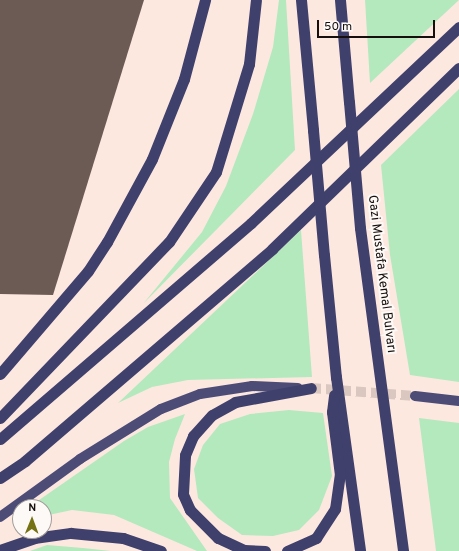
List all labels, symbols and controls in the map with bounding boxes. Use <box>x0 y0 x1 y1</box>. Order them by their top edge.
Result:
scale bar <box>319 12 437 38</box>
text: 50 m <box>324 19 352 35</box>
street label: Gazi Mustafa Kemal Bulvarı <box>364 194 398 354</box>
north arrow <box>12 499 52 539</box>
text: N <box>28 501 36 515</box>

